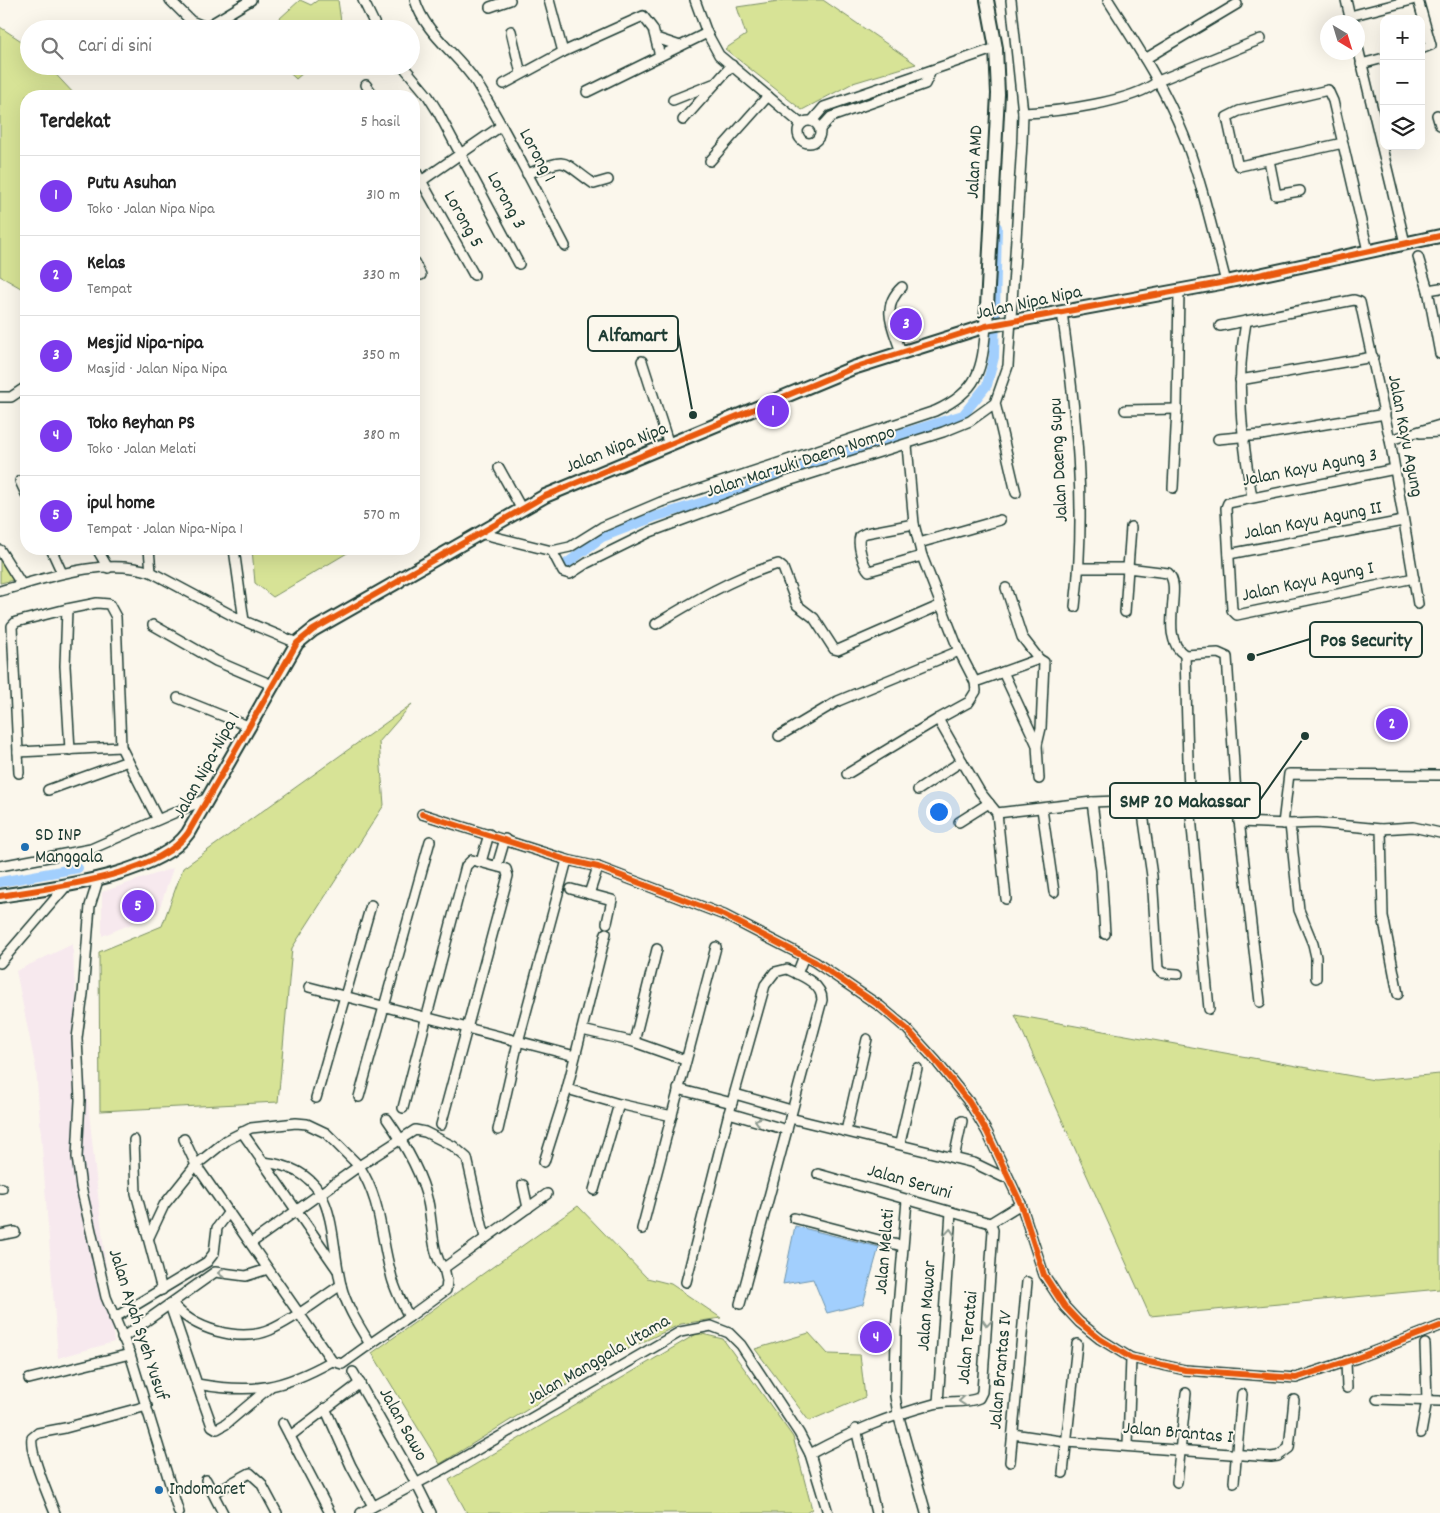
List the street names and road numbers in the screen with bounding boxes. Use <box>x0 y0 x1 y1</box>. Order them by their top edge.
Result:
street label: Lorong 1 <box>511 124 561 188</box>
street label: Jalan AMD <box>961 124 991 200</box>
street label: Lorong 3 <box>479 167 531 235</box>
street label: Lorong 5 <box>435 186 489 254</box>
street label: Jalan Nipa Nipa <box>973 279 1086 328</box>
street label: Jalan Kayu Agung <box>1379 372 1429 500</box>
street label: Jalan Daeng Supu <box>1043 397 1077 523</box>
street label: Jalan Nipa Nipa <box>562 416 673 482</box>
street label: Jalan Marzuki Daeng Nompo <box>703 420 899 506</box>
street label: Jalan Kayu Agung 3 <box>1240 443 1380 495</box>
street label: Jalan Kayu Agung II <box>1241 495 1385 549</box>
street label: Jalan Kayu Agung I <box>1239 556 1377 610</box>
street label: Jalan Nipa-Nipa 1 <box>167 708 249 824</box>
street label: Jalan Seruni <box>864 1158 955 1208</box>
street label: Jalan Melati <box>869 1208 903 1296</box>
street label: Jalan Ayah Syeh Yusuf <box>100 1246 175 1406</box>
street label: Jalan Mawar <box>911 1260 945 1352</box>
street label: Jalan Teratai <box>951 1290 987 1386</box>
street label: Jalan Manggala Utama <box>522 1308 677 1413</box>
street label: Jalan Brantas IV <box>983 1309 1021 1431</box>
street label: Jalan Sawo <box>371 1383 433 1467</box>
street label: Jalan Brantas I <box>1122 1416 1234 1452</box>

